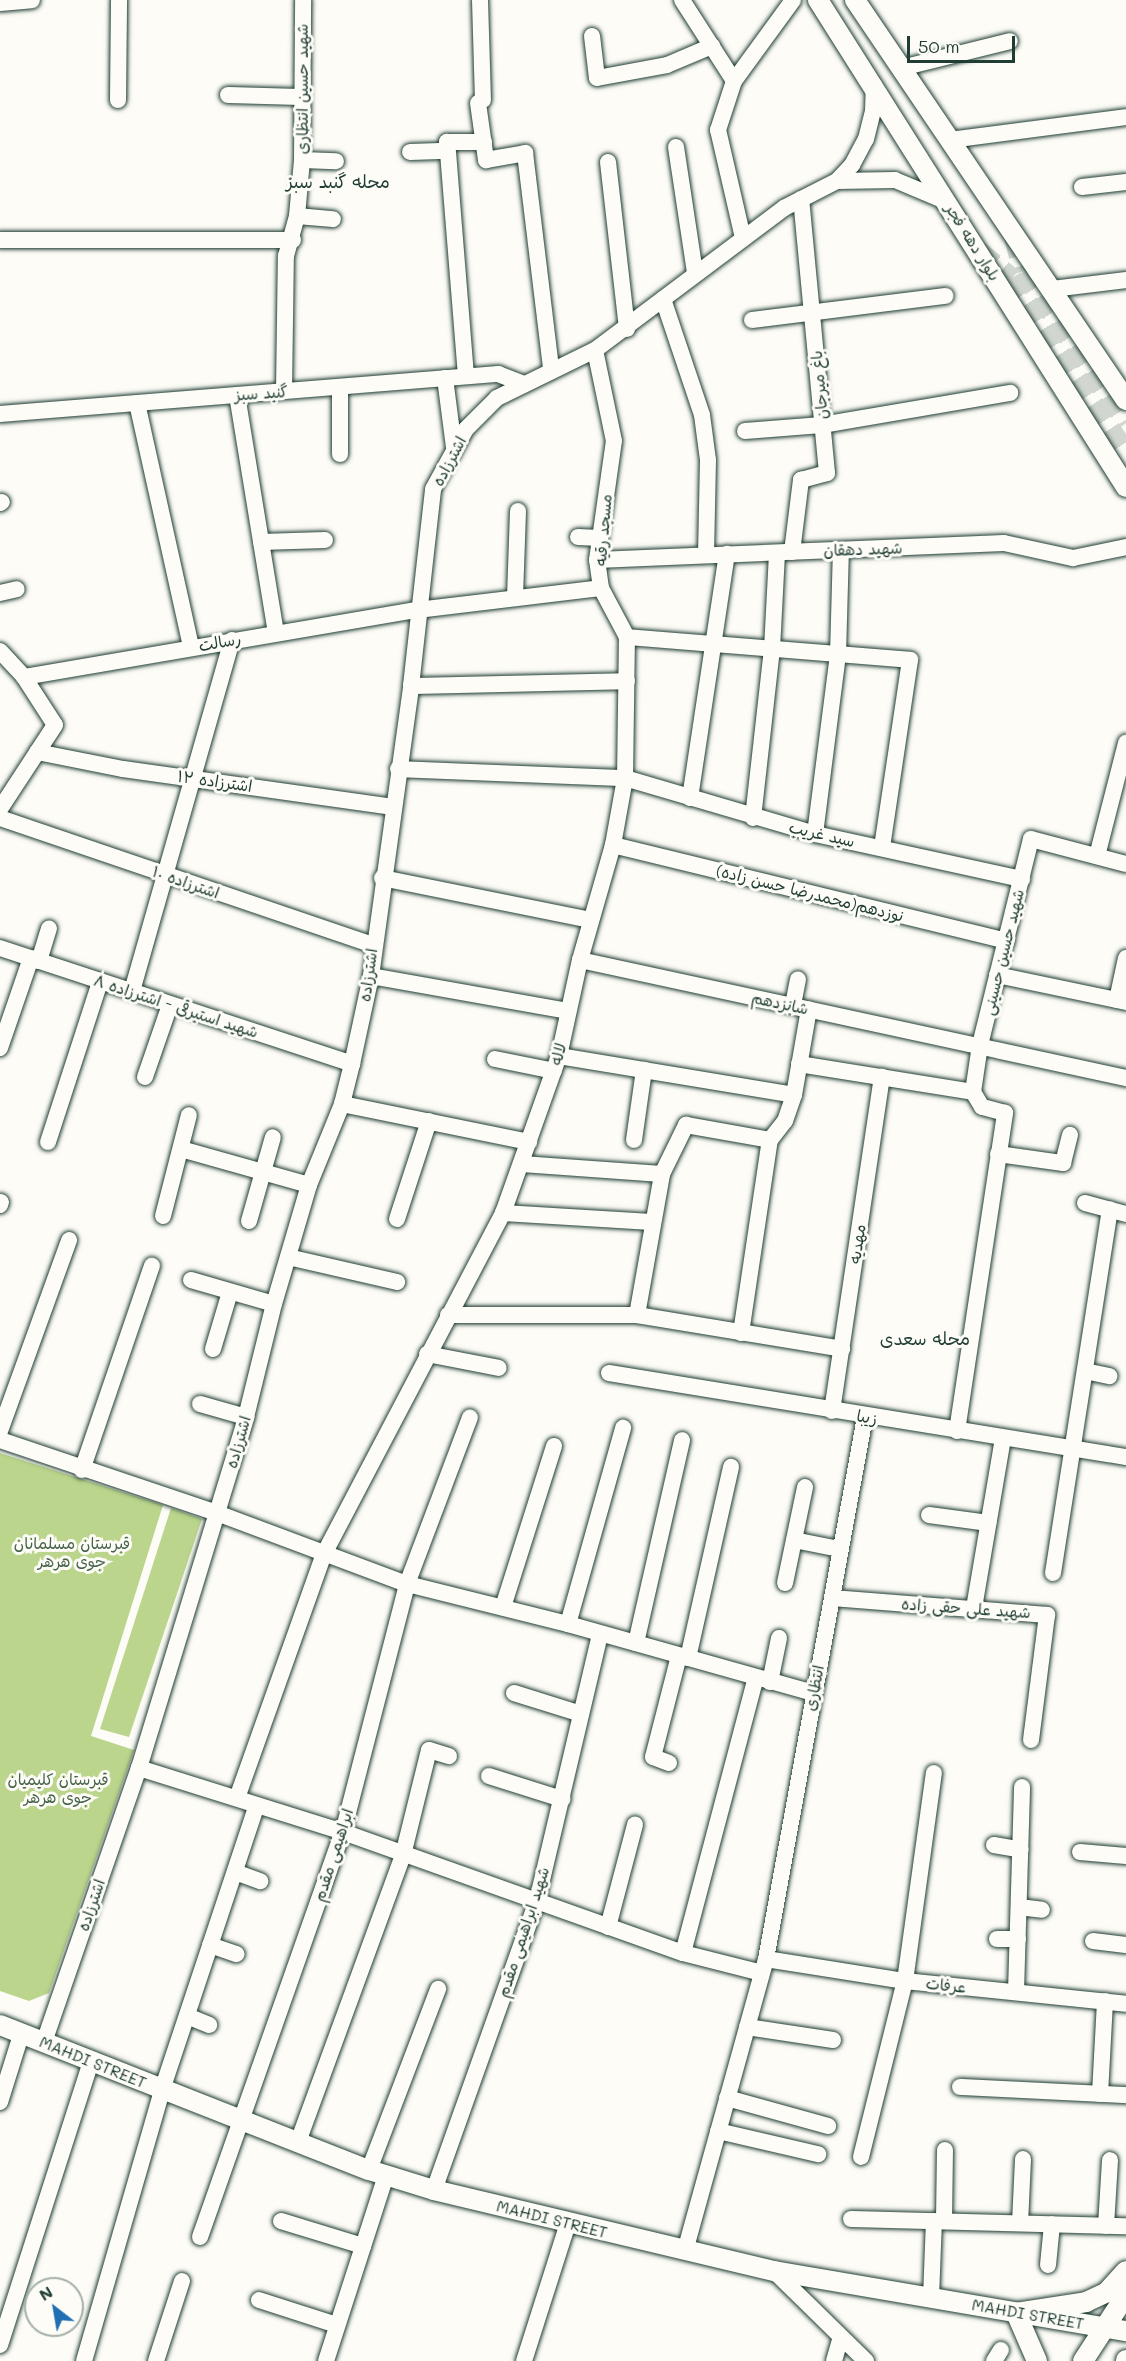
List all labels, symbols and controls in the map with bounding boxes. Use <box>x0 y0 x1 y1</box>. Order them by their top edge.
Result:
street label: شهید حسین انتظاری <box>292 24 312 154</box>
scale bar <box>910 24 1018 62</box>
text: 50 m <box>918 34 960 58</box>
district label: محله گنبد سبز <box>286 170 390 192</box>
street label: بلوار دهه فجر <box>942 200 1004 284</box>
street label: باغ میرجان <box>806 350 832 420</box>
street label: گنبد سبز <box>234 382 288 404</box>
street label: اشترزاده <box>428 433 470 489</box>
street label: مسجد رقیه <box>590 493 616 567</box>
street label: شهید دهقان <box>823 538 903 560</box>
street label: رسالت <box>197 629 243 655</box>
street label: اشترزاده ۱۲ <box>176 766 254 796</box>
street label: سید غریب <box>787 817 857 851</box>
street label: نوزدهم(محمدرضا حسن زاده) <box>714 860 906 926</box>
street label: اشترزاده ۱۰ <box>150 862 222 902</box>
street label: شهید حسین حسینی <box>978 887 1028 1017</box>
street label: اشترزاده <box>355 947 381 1003</box>
street label: شهید استبرقی - اشترزاده ۸ <box>91 970 261 1042</box>
street label: شانزدهم <box>750 988 810 1018</box>
street label: لاله <box>546 1041 570 1067</box>
street label: مهدیه <box>845 1223 869 1265</box>
district label: محله سعدی <box>880 1327 970 1349</box>
street label: زیبا <box>855 1406 879 1428</box>
street label: اشترزاده <box>221 1414 255 1470</box>
park label: قبرستان مسلمانان جوی هرهر <box>14 1533 130 1571</box>
street label: شهید علی حقی زاده <box>901 1594 1031 1622</box>
street label: انتظاری <box>800 1663 828 1713</box>
park label: قبرستان کلیمیان جوی هرهر <box>7 1769 109 1807</box>
street label: ابراهیمی مقدم <box>309 1806 357 1904</box>
street label: شهید ابراهیمی مقدم <box>493 1864 553 2000</box>
street label: اشترزاده <box>73 1877 109 1933</box>
street label: عرفات <box>925 1973 967 1997</box>
street label: MAHDI STREET <box>37 2032 149 2092</box>
street label: MAHDI STREET <box>494 2196 610 2242</box>
north arrow <box>24 2277 84 2337</box>
text: N <box>35 2281 56 2305</box>
street label: MAHDI STREET <box>970 2295 1086 2333</box>

